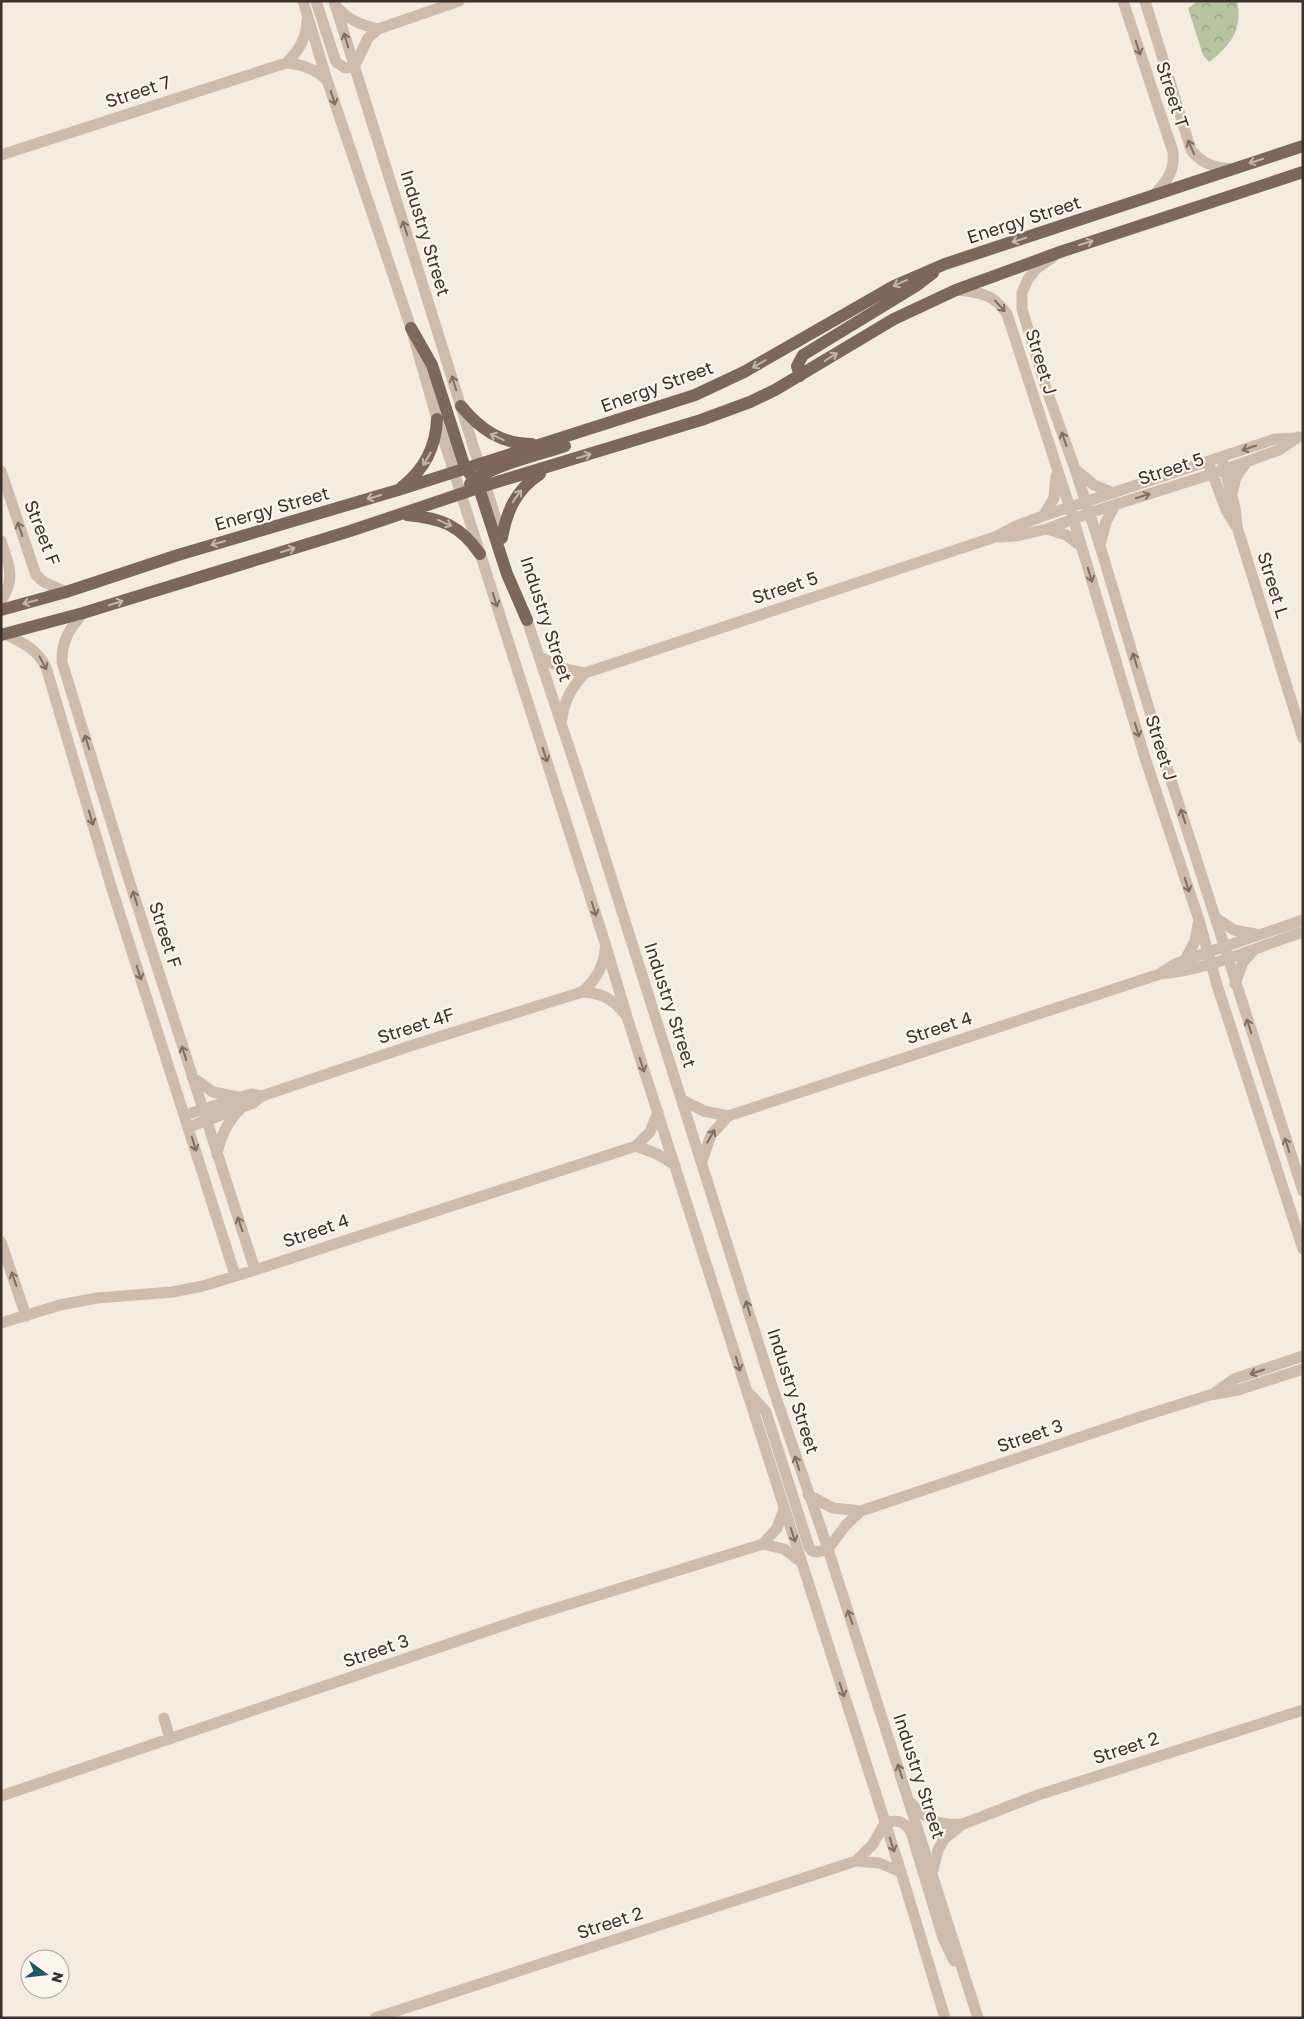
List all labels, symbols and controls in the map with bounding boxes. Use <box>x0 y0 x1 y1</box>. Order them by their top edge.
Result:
one-way arrow <box>341 32 351 48</box>
one-way arrow <box>1134 39 1144 55</box>
street label: Street T <box>1152 59 1194 131</box>
street label: Street 7 <box>102 70 173 112</box>
one-way arrow <box>329 90 339 106</box>
one-way arrow <box>1186 139 1196 154</box>
one-way arrow <box>1249 157 1265 166</box>
street label: Industry Street <box>396 167 456 298</box>
street label: Energy Street <box>964 190 1083 248</box>
one-way arrow <box>400 221 410 237</box>
one-way arrow <box>1012 235 1028 245</box>
one-way arrow <box>1078 238 1093 247</box>
one-way arrow <box>893 279 908 288</box>
one-way arrow <box>994 299 1006 312</box>
street label: Street J <box>1022 326 1062 397</box>
one-way arrow <box>823 352 837 362</box>
street label: Energy Street <box>597 355 716 417</box>
one-way arrow <box>753 359 767 369</box>
one-way arrow <box>448 376 458 392</box>
one-way arrow <box>490 431 505 441</box>
one-way arrow <box>1059 432 1068 447</box>
one-way arrow <box>1241 443 1257 453</box>
street label: Street 5 <box>1135 447 1207 489</box>
one-way arrow <box>575 451 591 461</box>
one-way arrow <box>421 452 431 466</box>
street label: Energy Street <box>212 481 332 535</box>
one-way arrow <box>512 489 522 503</box>
one-way arrow <box>1135 491 1150 500</box>
one-way arrow <box>367 492 383 502</box>
street label: Street F <box>20 497 65 569</box>
one-way arrow <box>437 518 452 528</box>
one-way arrow <box>15 522 24 538</box>
one-way arrow <box>211 538 227 548</box>
one-way arrow <box>279 545 295 555</box>
street label: Street L <box>1253 549 1294 620</box>
street label: Industry Street <box>516 553 578 684</box>
street label: Street 5 <box>749 566 821 608</box>
one-way arrow <box>1086 566 1096 582</box>
one-way arrow <box>490 592 500 608</box>
one-way arrow <box>23 598 39 607</box>
one-way arrow <box>107 598 123 608</box>
one-way arrow <box>1129 653 1139 669</box>
one-way arrow <box>38 655 48 670</box>
street label: Street J <box>1142 712 1182 783</box>
one-way arrow <box>1133 722 1143 738</box>
one-way arrow <box>82 735 91 751</box>
one-way arrow <box>540 746 550 762</box>
one-way arrow <box>1177 808 1187 824</box>
one-way arrow <box>87 810 96 826</box>
one-way arrow <box>1183 877 1193 893</box>
one-way arrow <box>129 890 139 906</box>
street label: Street F <box>145 899 187 971</box>
one-way arrow <box>590 901 600 917</box>
street label: Industry Street <box>640 939 702 1070</box>
one-way arrow <box>135 965 144 980</box>
street label: Street 4F <box>374 1002 457 1048</box>
street label: Street 4 <box>903 1006 975 1048</box>
one-way arrow <box>1243 1018 1253 1034</box>
one-way arrow <box>179 1045 188 1061</box>
one-way arrow <box>638 1056 648 1072</box>
one-way arrow <box>707 1129 717 1143</box>
one-way arrow <box>190 1136 200 1152</box>
one-way arrow <box>1282 1137 1292 1153</box>
street label: Street 4 <box>280 1208 352 1252</box>
one-way arrow <box>234 1216 244 1232</box>
one-way arrow <box>8 1271 18 1287</box>
one-way arrow <box>742 1300 752 1316</box>
street label: Industry Street <box>763 1325 825 1456</box>
one-way arrow <box>734 1355 744 1371</box>
one-way arrow <box>1249 1368 1265 1377</box>
street label: Street 3 <box>994 1414 1066 1457</box>
one-way arrow <box>792 1455 802 1471</box>
one-way arrow <box>788 1527 798 1543</box>
one-way arrow <box>844 1609 854 1625</box>
street label: Street 3 <box>340 1629 412 1672</box>
one-way arrow <box>838 1682 848 1698</box>
street label: Industry Street <box>889 1710 951 1841</box>
street label: Street 2 <box>1090 1726 1162 1768</box>
one-way arrow <box>895 1764 904 1779</box>
one-way arrow <box>888 1836 898 1852</box>
street label: Street 2 <box>574 1901 646 1943</box>
north arrow <box>20 1949 70 1999</box>
text: N <box>48 1970 68 1985</box>

